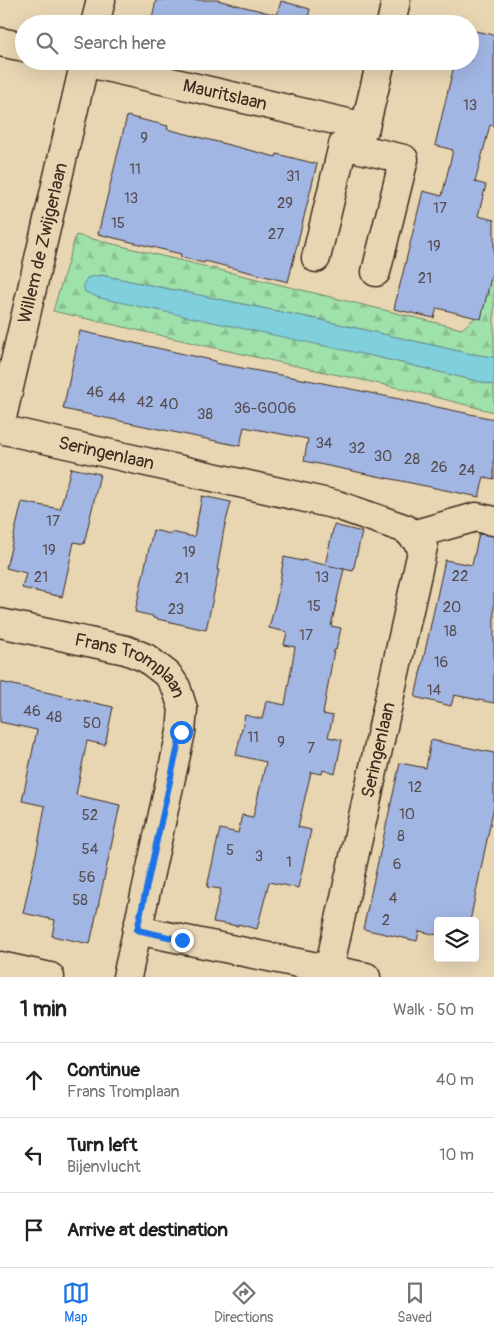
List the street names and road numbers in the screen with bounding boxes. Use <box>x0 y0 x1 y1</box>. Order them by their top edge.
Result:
street label: Mauritslaan <box>181 74 269 116</box>
street label: Willem de Zwijgerlaan <box>13 160 73 326</box>
street label: Seringenlaan <box>56 432 156 475</box>
street label: Frans Tromplaan <box>72 628 190 701</box>
street label: Seringenlaan <box>356 700 401 800</box>

